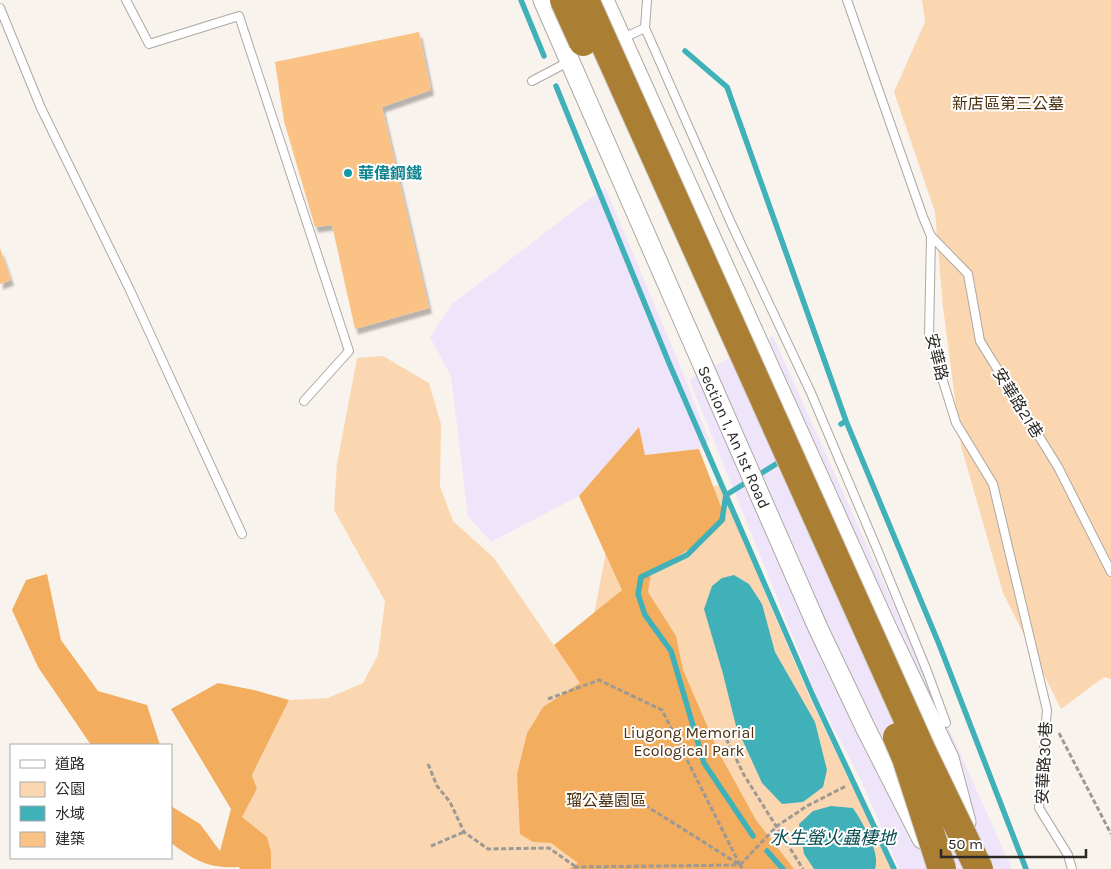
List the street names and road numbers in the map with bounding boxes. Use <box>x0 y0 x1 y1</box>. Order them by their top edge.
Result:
street label: 安華路 <box>922 331 952 383</box>
street label: Section 1, An 1st Road <box>694 363 774 511</box>
street label: 安華路21巷 <box>989 365 1047 441</box>
street label: 安華路30巷 <box>1032 721 1056 805</box>

